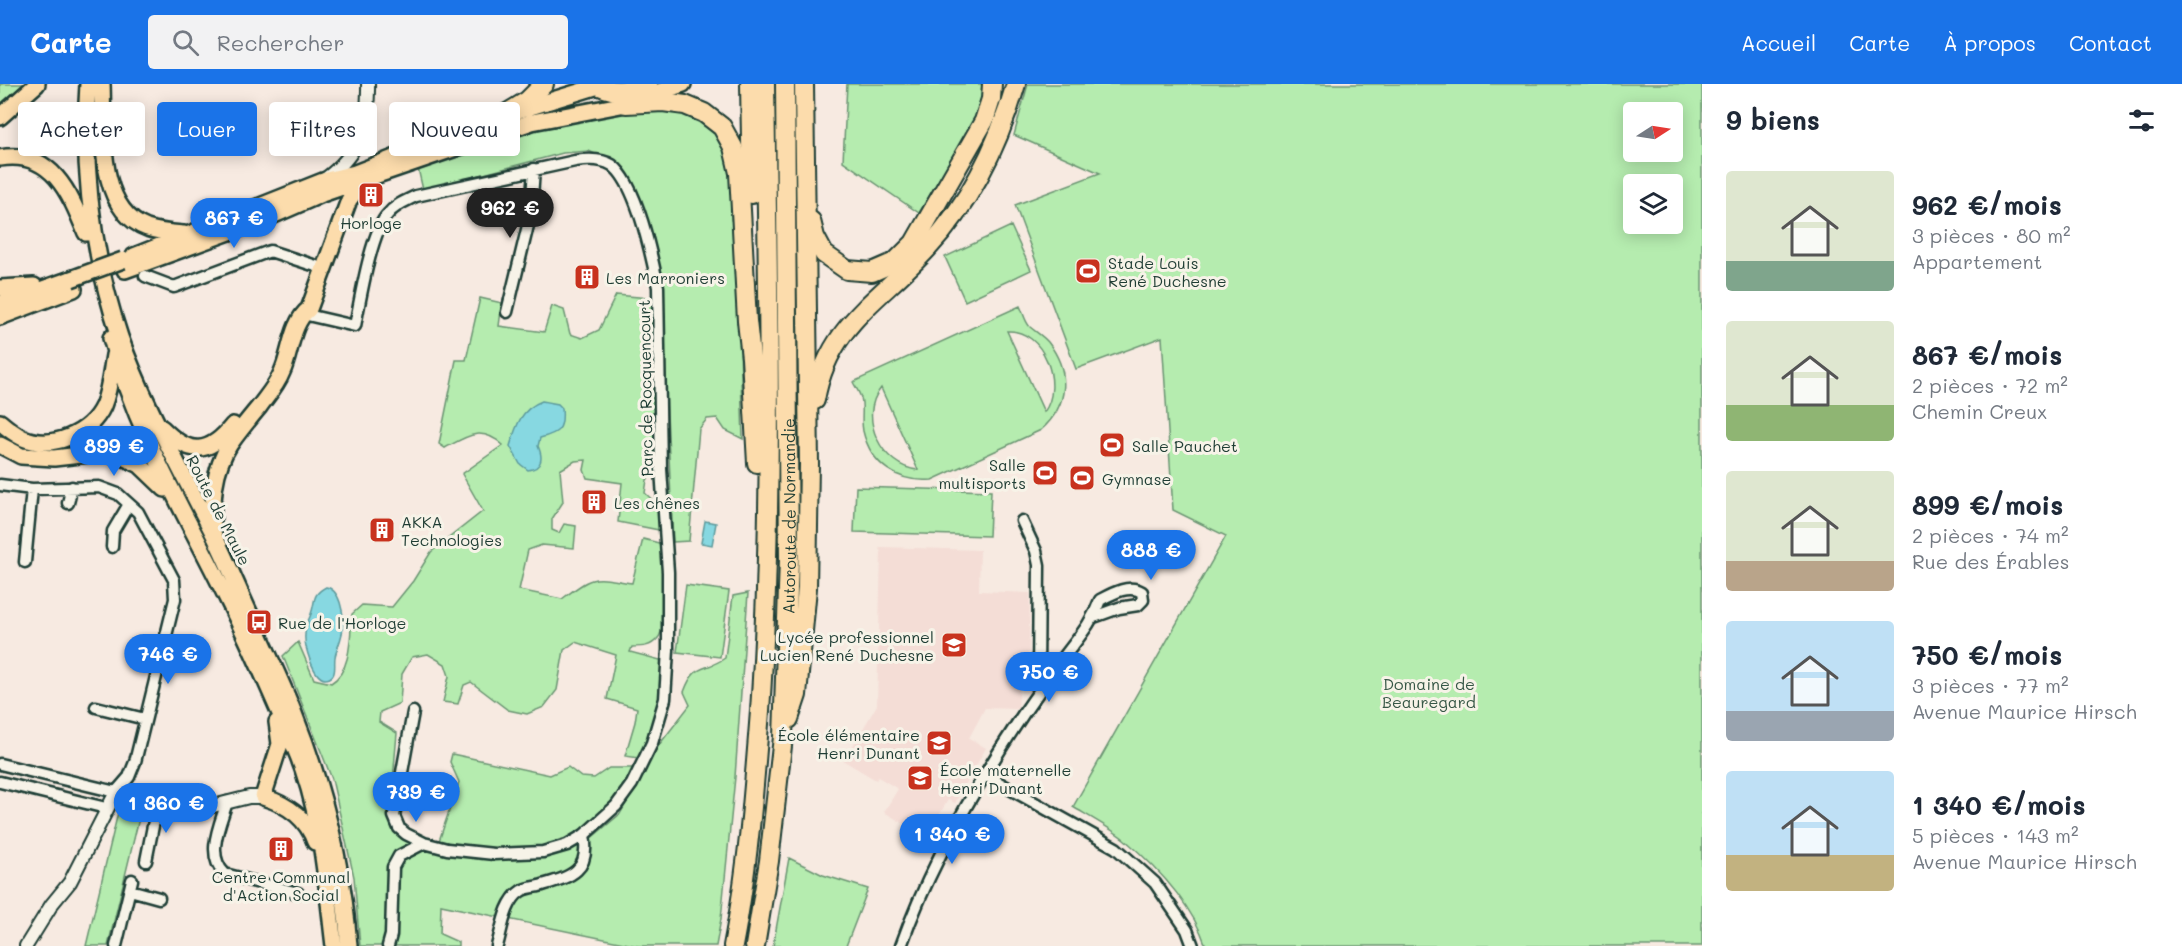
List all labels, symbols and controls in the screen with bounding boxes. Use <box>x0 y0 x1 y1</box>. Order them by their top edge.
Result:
search box <box>148 15 568 69</box>
text: Carte <box>30 24 112 60</box>
icon: search <box>169 26 202 59</box>
text: Rechercher <box>217 28 344 57</box>
text: Accueil <box>1741 29 1816 56</box>
text: Carte <box>1849 29 1910 56</box>
text: À propos <box>1943 29 2036 56</box>
text: Contact <box>2069 29 2152 56</box>
chip: Acheter <box>18 102 145 156</box>
chip: Louer <box>157 102 257 156</box>
chip: Filtres <box>269 102 377 156</box>
chip: Nouveau <box>389 102 520 156</box>
north arrow <box>1623 102 1683 162</box>
map controls <box>1623 102 1683 234</box>
text: 9 biens <box>1726 103 1820 137</box>
icon: filters <box>2125 104 2158 137</box>
button: layers <box>1623 174 1683 234</box>
building icon: Horloge <box>356 180 386 210</box>
pin: 962 € <box>468 188 552 239</box>
text: 962 €/mois <box>1912 188 2062 222</box>
text: 962 € <box>481 194 539 220</box>
icon: home <box>1774 195 1846 267</box>
pin: 867 € <box>192 198 276 249</box>
text: 867 € <box>204 204 264 230</box>
place label: Horloge <box>340 212 402 233</box>
text: 3 pièces · 80 m² <box>1912 222 2071 248</box>
text: Appartement <box>1912 248 2042 274</box>
place label: Stade Louis René Duchesne <box>1108 252 1227 291</box>
sports icon: Stade Louis René Duchesne <box>1073 256 1103 286</box>
building icon: Les Marroniers <box>572 262 602 292</box>
place label: Les Marroniers <box>606 267 725 288</box>
street label: Parc de Rocquencourt <box>633 299 657 477</box>
text: 867 €/mois <box>1912 338 2062 372</box>
icon: home <box>1774 345 1846 417</box>
text: 2 pièces · 72 m² <box>1912 372 2068 398</box>
text: Chemin Creux <box>1912 398 2047 424</box>
street label: Autoroute de Normandie <box>777 418 800 614</box>
pin: 899 € <box>72 426 156 477</box>
sports icon: Salle Pauchet <box>1097 430 1127 460</box>
text: 899 € <box>84 432 144 458</box>
place label: Salle Pauchet <box>1132 435 1238 456</box>
street label: Route de Maule <box>182 451 256 569</box>
place label: Salle multisports <box>939 454 1026 493</box>
sports icon: Salle multisports <box>1030 458 1060 488</box>
sports icon: Gymnase <box>1067 463 1097 493</box>
place label: Gymnase <box>1102 468 1171 489</box>
building icon: Les chênes <box>579 487 609 517</box>
text: 899 €/mois <box>1912 488 2063 522</box>
place label: Les chênes <box>614 492 700 513</box>
icon: home <box>1774 495 1846 567</box>
place label: AKKA Technologies <box>401 511 502 550</box>
building icon: AKKA Technologies <box>367 515 397 545</box>
text: 2 pièces · 74 m² <box>1912 522 2069 548</box>
pin: 888 € <box>1109 530 1193 581</box>
text: 888 € <box>1121 536 1181 562</box>
text: Rue des Érables <box>1912 548 2070 574</box>
bus stop icon: Rue de l'Horloge <box>244 607 274 637</box>
place label: Rue de l'Horloge <box>278 612 406 633</box>
place label: Lycée professionnel Lucien René Duchesne <box>760 626 934 665</box>
school or university icon: Lycée professionnel Lucien René Duchesne <box>939 630 969 660</box>
pin: 746 € <box>126 634 210 685</box>
text: 750 €/mois <box>1912 638 2062 672</box>
text: 746 € <box>138 640 198 666</box>
icon: home <box>1774 645 1846 717</box>
pin: 750 € <box>1007 652 1091 703</box>
text: 750 € <box>1019 658 1079 684</box>
text: 3 pièces · 77 m² <box>1912 672 2068 698</box>
park label: Domaine de Beauregard <box>1382 673 1476 712</box>
text: Avenue Maurice Hirsch <box>1912 698 2137 724</box>
place label: École élémentaire Henri Dunant <box>778 724 920 763</box>
school or university icon: École élémentaire Henri Dunant <box>924 728 954 758</box>
place label: École maternelle Henri Dunant <box>940 759 1072 798</box>
school or university icon: École maternelle Henri Dunant <box>905 763 935 793</box>
pin: 739 € <box>374 772 458 823</box>
text: 739 € <box>387 778 445 804</box>
pin: 1 360 € <box>111 783 221 834</box>
text: 1 340 €/mois <box>1912 788 2086 822</box>
text: 1 360 € <box>128 789 204 815</box>
icon: home <box>1774 795 1846 867</box>
pin: 1 340 € <box>897 814 1007 865</box>
text: 1 340 € <box>913 820 991 846</box>
text: 5 pièces · 143 m² <box>1912 822 2079 848</box>
building icon: Centre Communal d'Action Social <box>266 834 296 864</box>
text: Avenue Maurice Hirsch <box>1912 848 2137 874</box>
place label: Centre Communal d'Action Social <box>212 866 350 905</box>

